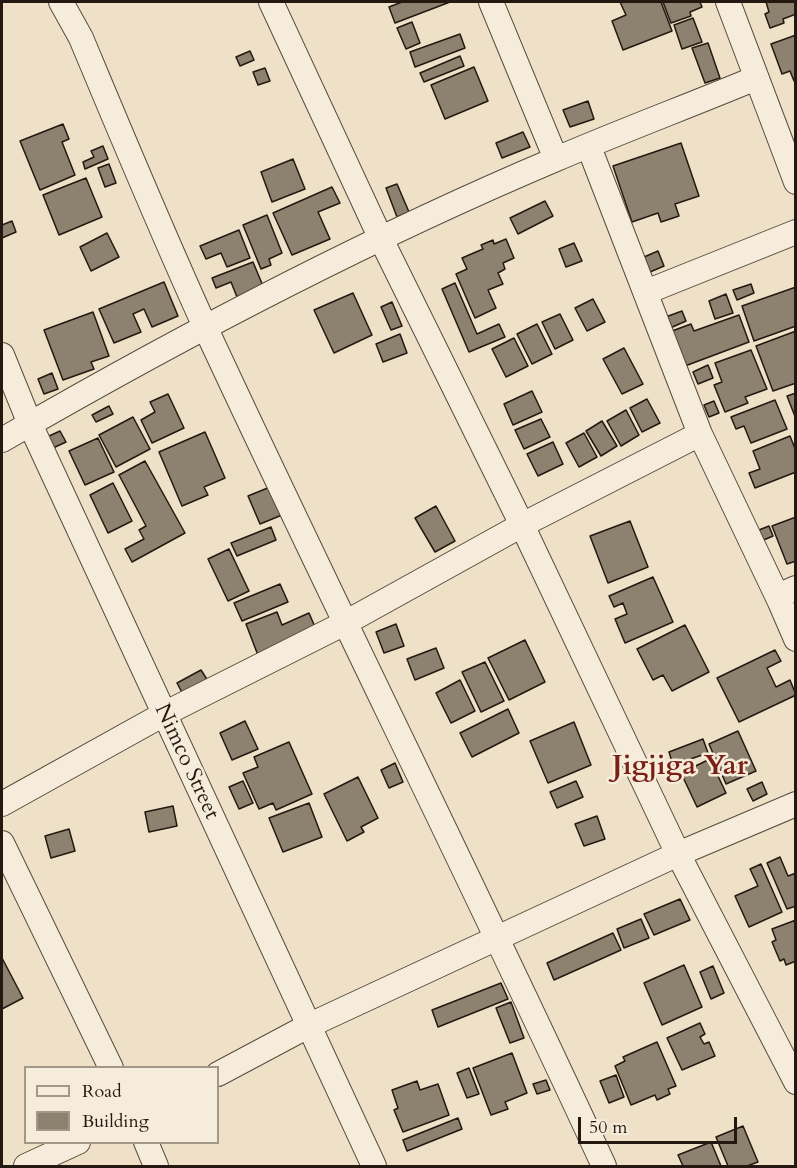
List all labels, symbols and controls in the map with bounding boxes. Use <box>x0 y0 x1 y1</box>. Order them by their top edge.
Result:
street label: Nimco Street <box>148 700 224 824</box>
district label: Jigjiga Yar <box>612 751 748 785</box>
legend <box>24 1066 219 1144</box>
text: Road <box>82 1079 122 1104</box>
scale bar <box>581 1105 740 1143</box>
text: Building <box>82 1109 149 1134</box>
text: 50 m <box>589 1115 628 1140</box>

